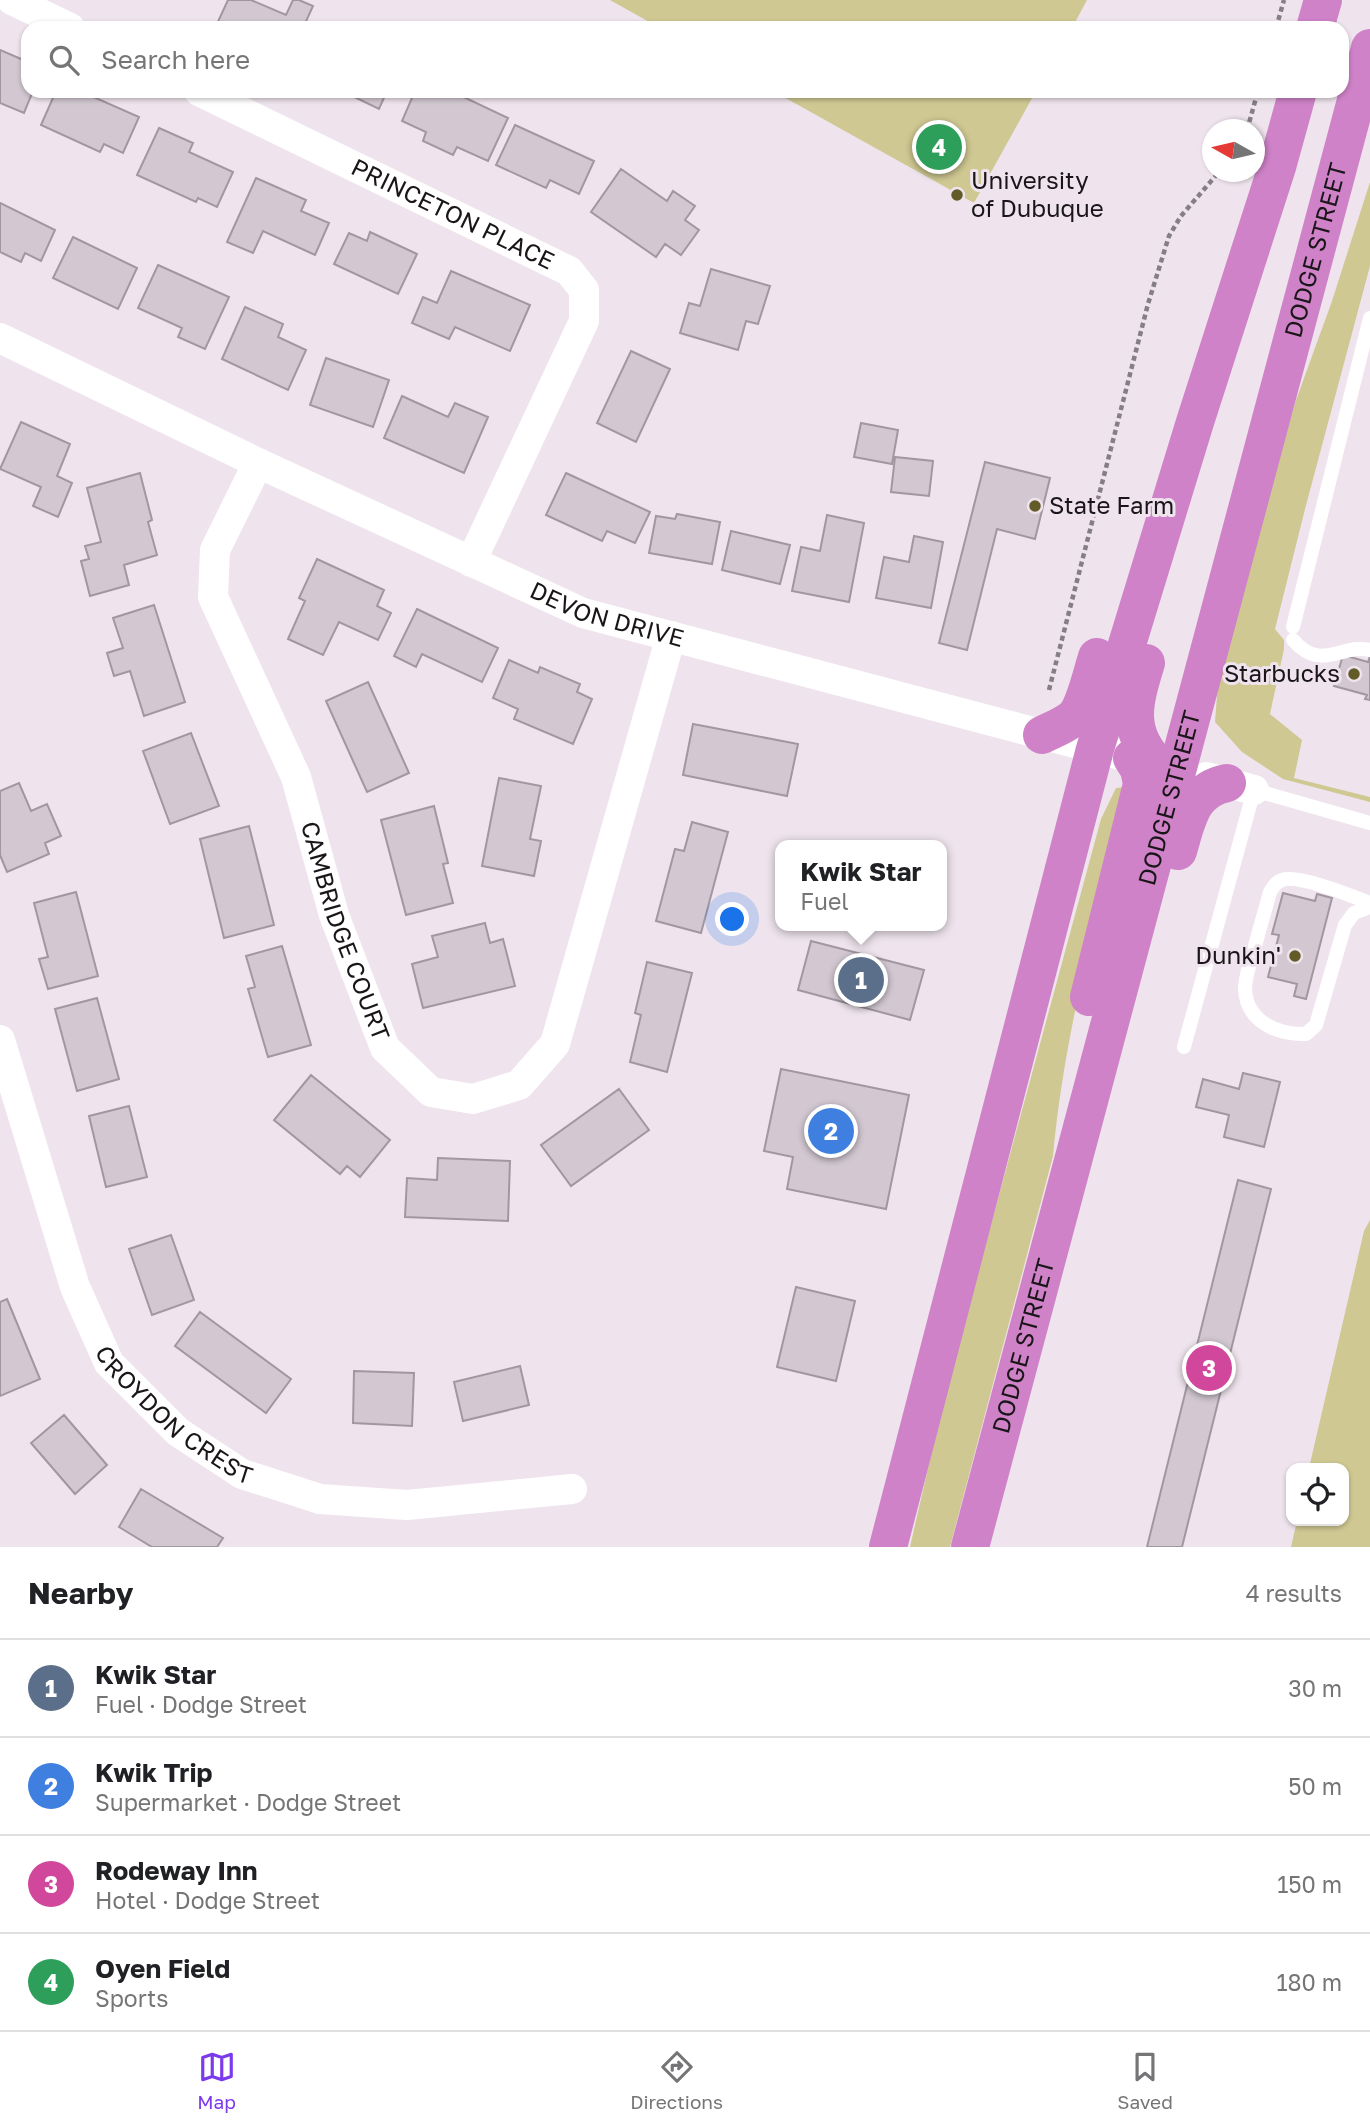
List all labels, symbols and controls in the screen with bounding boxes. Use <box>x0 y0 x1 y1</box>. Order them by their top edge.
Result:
search box <box>21 21 1349 98</box>
icon: search <box>45 41 83 79</box>
text: Search here <box>101 44 250 75</box>
north arrow <box>1202 119 1265 182</box>
pin: 4 <box>916 121 962 173</box>
street label: PRINCETON PLACE <box>347 151 559 275</box>
street label: DODGE STREET <box>1277 159 1352 341</box>
place label: University of Dubuque <box>971 165 1104 222</box>
marker: University of Dubuque <box>949 187 965 203</box>
place label: State Farm <box>1049 490 1174 519</box>
marker: State Farm <box>1027 498 1043 514</box>
street label: DEVON DRIVE <box>526 575 687 652</box>
place label: Starbucks <box>1224 658 1340 687</box>
marker: Starbucks <box>1346 666 1362 682</box>
street label: DODGE STREET <box>1131 707 1206 888</box>
street label: CAMBRIDGE COURT <box>296 818 397 1044</box>
popup <box>775 840 947 931</box>
text: Kwik Star <box>800 856 922 887</box>
text: Fuel <box>800 887 849 915</box>
your location <box>715 902 749 936</box>
place label: Dunkin' <box>1195 940 1281 969</box>
marker: Dunkin' <box>1287 948 1303 964</box>
pin: 1 <box>838 954 884 1006</box>
pin: 2 <box>808 1105 854 1157</box>
street label: DODGE STREET <box>985 1255 1059 1436</box>
street label: CROYDON CREST <box>90 1341 257 1489</box>
pin: 3 <box>1186 1342 1232 1394</box>
map controls <box>1286 1463 1349 1526</box>
button: locate <box>1286 1463 1349 1526</box>
text: Nearby <box>28 1575 133 1611</box>
text: 4 results <box>1246 1579 1342 1607</box>
text: Kwik Star <box>95 1659 216 1690</box>
text: 1 <box>45 1674 57 1702</box>
text: 30 m <box>1288 1674 1342 1702</box>
text: Fuel · Dodge Street <box>95 1690 307 1718</box>
text: Kwik Trip <box>95 1757 213 1788</box>
text: 2 <box>44 1772 58 1800</box>
text: 50 m <box>1288 1772 1342 1800</box>
text: Supermarket · Dodge Street <box>95 1788 401 1816</box>
text: Rodeway Inn <box>95 1855 257 1886</box>
text: 3 <box>44 1870 58 1898</box>
text: 150 m <box>1277 1870 1342 1898</box>
text: Hotel · Dodge Street <box>95 1886 320 1914</box>
text: Oyen Field <box>95 1953 230 1984</box>
text: 4 <box>44 1968 58 1996</box>
text: 180 m <box>1276 1968 1342 1996</box>
text: Sports <box>95 1984 169 2012</box>
tab: Map <box>197 2048 236 2113</box>
tab: Directions <box>630 2048 723 2113</box>
tab: Saved <box>1117 2048 1173 2113</box>

